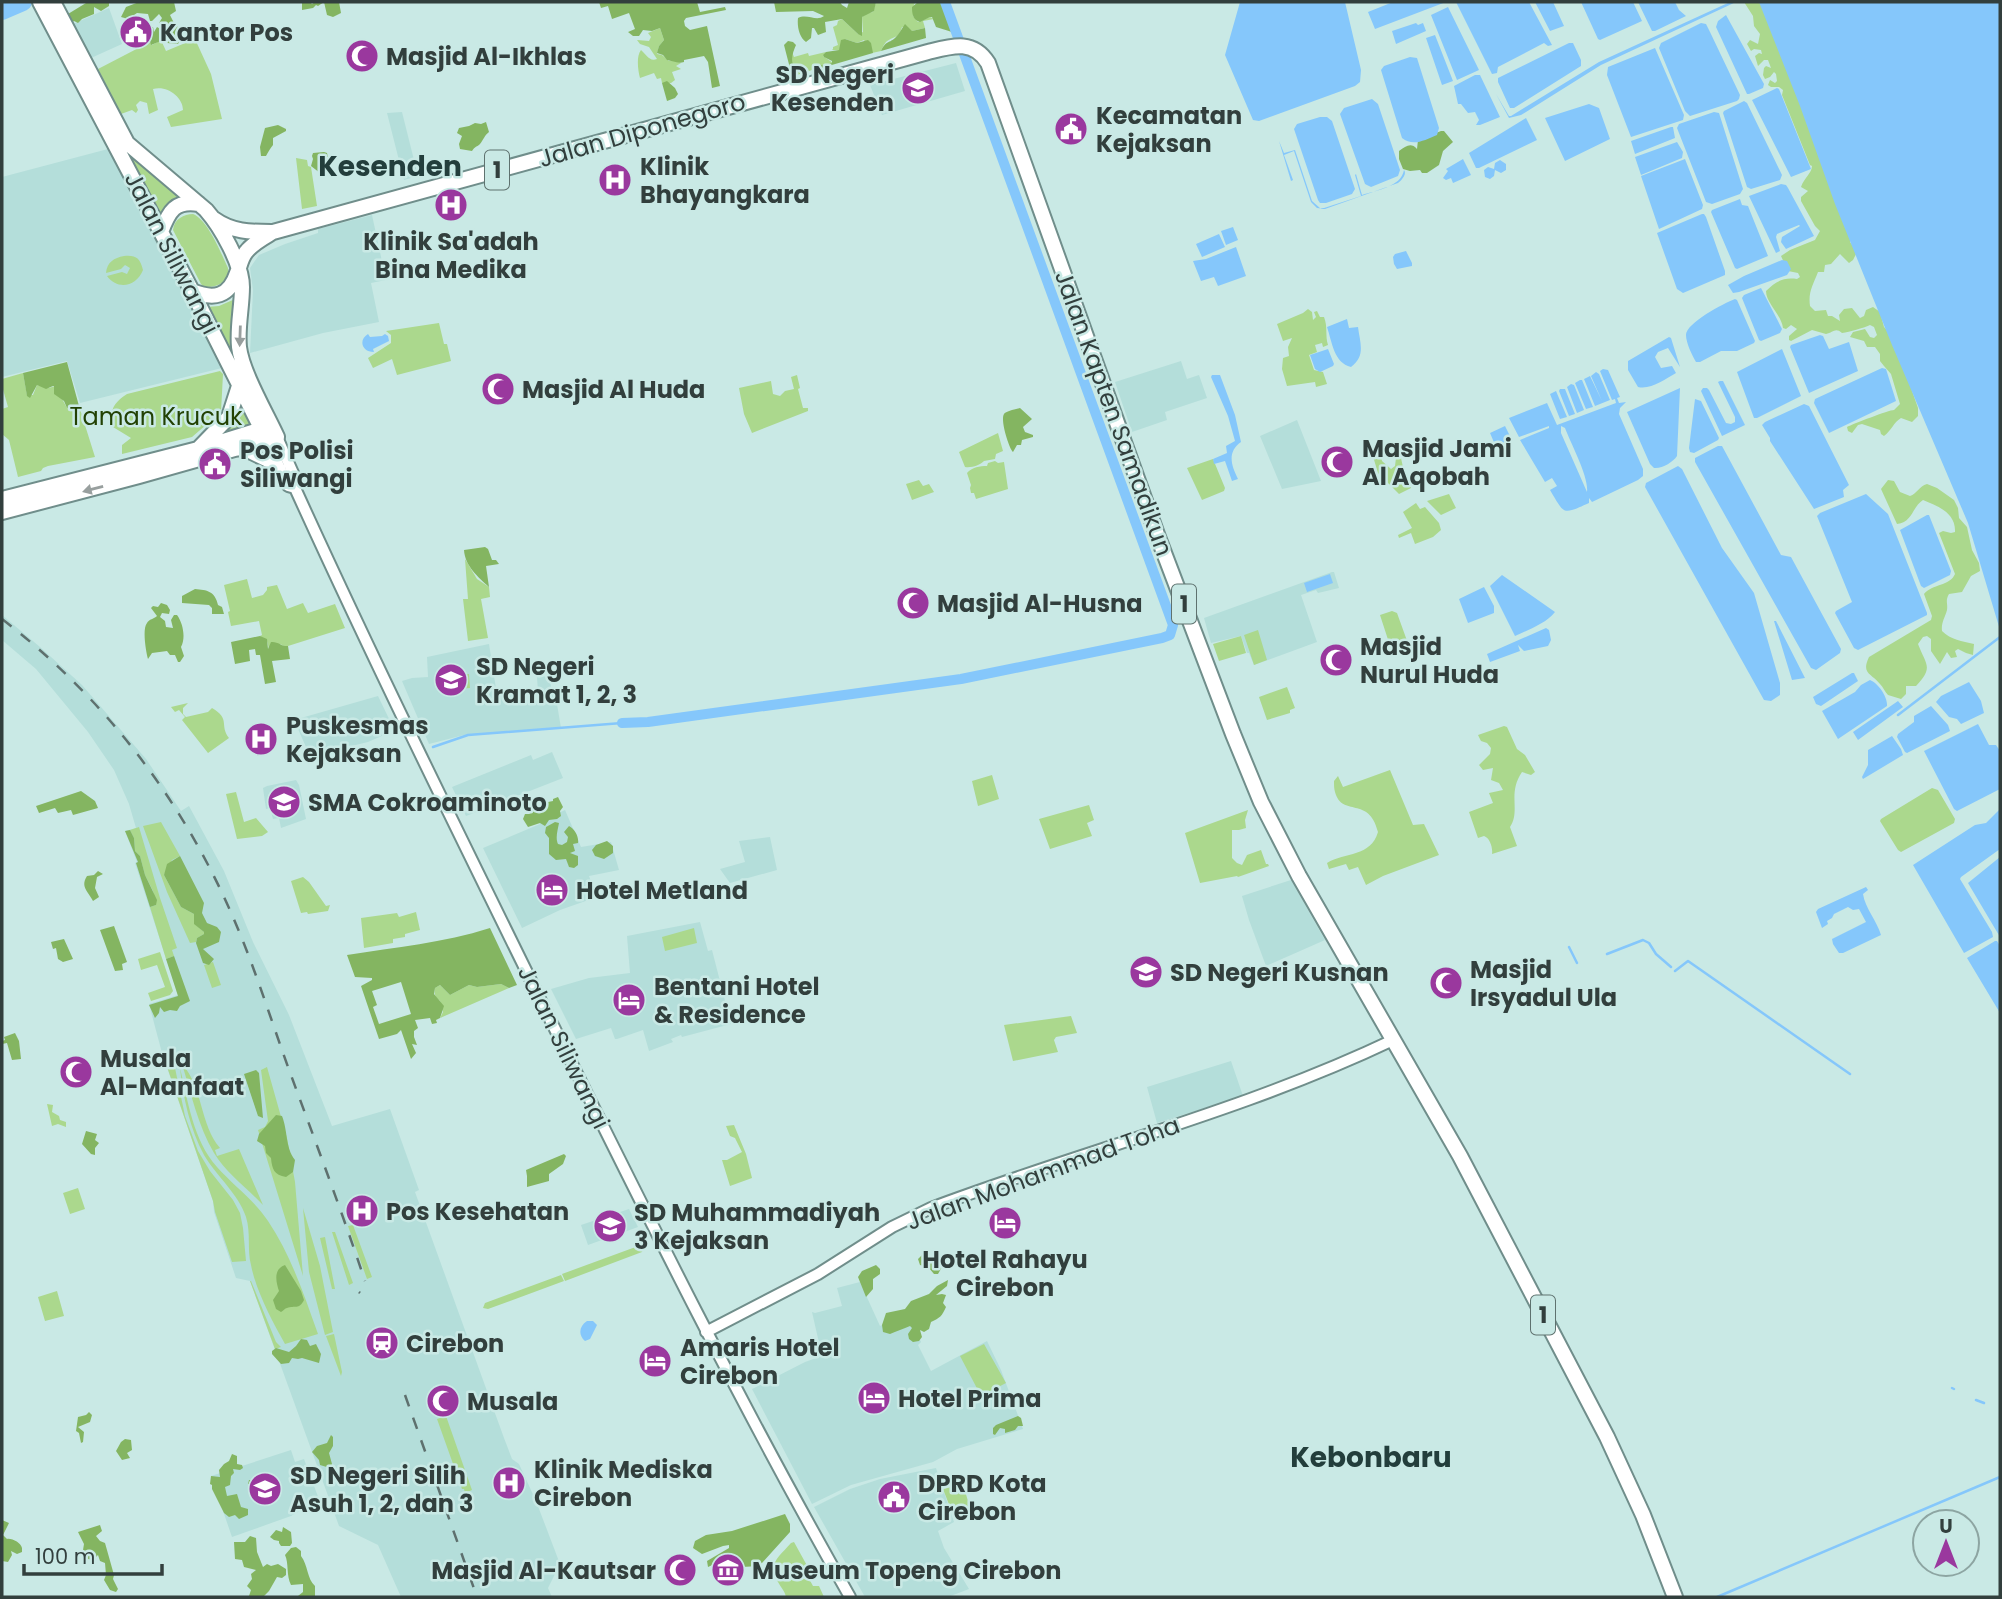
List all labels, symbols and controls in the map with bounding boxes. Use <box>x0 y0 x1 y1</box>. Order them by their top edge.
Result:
public building icon: Kantor Pos <box>117 13 155 51</box>
place label: Kantor Pos <box>160 16 293 49</box>
mosque icon: Masjid Al-Ikhlas <box>343 37 381 75</box>
place label: Masjid Al-Ikhlas <box>386 40 587 73</box>
place label: SD Negeri Kesenden <box>771 58 894 119</box>
school or university icon: SD Negeri Kesenden <box>899 69 937 107</box>
street label: Jalan Diponegoro <box>535 85 749 175</box>
place label: Kecamatan Kejaksan <box>1096 99 1242 160</box>
public building icon: Kecamatan Kejaksan <box>1052 110 1090 148</box>
district label: Kesenden <box>318 147 462 186</box>
road number: 1 <box>485 150 509 190</box>
place label: Klinik Bhayangkara <box>640 150 810 211</box>
hospital icon: Klinik Bhayangkara <box>596 161 634 199</box>
street label: Jalan Siliwangi <box>117 166 227 340</box>
hospital icon: Klinik Sa'adah Bina Medika <box>432 186 470 224</box>
place label: Klinik Sa'adah Bina Medika <box>363 225 539 286</box>
street label: Jalan Kapten Samadikun <box>1047 266 1181 560</box>
one-way arrow <box>234 325 245 347</box>
mosque icon: Masjid Al Huda <box>479 370 517 408</box>
place label: Masjid Al Huda <box>522 373 705 406</box>
park label: Taman Krucuk <box>70 400 243 433</box>
place label: Masjid Jami Al Aqobah <box>1362 432 1512 493</box>
place label: Pos Polisi Siliwangi <box>240 434 354 495</box>
mosque icon: Masjid Jami Al Aqobah <box>1318 443 1356 481</box>
public building icon: Pos Polisi Siliwangi <box>196 445 234 483</box>
one-way arrow <box>82 484 104 495</box>
mosque icon: Masjid Al-Husna <box>894 584 932 622</box>
road number: 1 <box>1172 584 1196 624</box>
place label: Masjid Al-Husna <box>937 587 1143 620</box>
place label: Masjid Nurul Huda <box>1360 630 1499 691</box>
mosque icon: Masjid Nurul Huda <box>1317 641 1355 679</box>
place label: SD Negeri Kramat 1, 2, 3 <box>476 650 637 711</box>
school or university icon: SD Negeri Kramat 1, 2, 3 <box>432 661 470 699</box>
place label: Puskesmas Kejaksan <box>286 709 429 770</box>
hospital icon: Puskesmas Kejaksan <box>242 720 280 758</box>
school or university icon: SMA Cokroaminoto <box>265 783 303 821</box>
place label: SMA Cokroaminoto <box>308 786 547 819</box>
hotel icon: Hotel Metland <box>533 871 571 909</box>
place label: Hotel Metland <box>576 874 748 907</box>
school or university icon: SD Negeri Kusnan <box>1127 953 1165 991</box>
place label: Masjid Irsyadul Ula <box>1470 953 1617 1014</box>
place label: SD Negeri Kusnan <box>1170 956 1389 989</box>
street label: Jalan Siliwangi <box>510 960 618 1134</box>
mosque icon: Masjid Irsyadul Ula <box>1427 964 1465 1002</box>
place label: Bentani Hotel & Residence <box>654 970 820 1031</box>
hotel icon: Bentani Hotel & Residence <box>610 981 648 1019</box>
place label: Musala Al-Manfaat <box>100 1042 244 1103</box>
mosque icon: Musala Al-Manfaat <box>57 1053 95 1091</box>
street label: Jalan Mohammad Toha <box>902 1108 1184 1238</box>
hospital icon: Pos Kesehatan <box>343 1192 381 1230</box>
place label: Pos Kesehatan <box>386 1195 569 1228</box>
place label: SD Muhammadiyah 3 Kejaksan <box>634 1196 880 1257</box>
hotel icon: Hotel Rahayu Cirebon <box>986 1204 1024 1242</box>
school or university icon: SD Muhammadiyah 3 Kejaksan <box>591 1207 629 1245</box>
place label: Hotel Rahayu Cirebon <box>922 1243 1088 1304</box>
road number: 1 <box>1531 1296 1555 1334</box>
station icon: Cirebon <box>363 1324 401 1362</box>
place label: Cirebon <box>406 1327 504 1360</box>
place label: Amaris Hotel Cirebon <box>680 1331 840 1392</box>
hotel icon: Amaris Hotel Cirebon <box>636 1342 674 1380</box>
hotel icon: Hotel Prima <box>855 1379 893 1417</box>
mosque icon: Musala <box>424 1382 462 1420</box>
place label: Hotel Prima <box>898 1382 1042 1415</box>
place label: Musala <box>467 1385 558 1418</box>
district label: Kebonbaru <box>1290 1438 1452 1477</box>
place label: Klinik Mediska Cirebon <box>534 1453 713 1514</box>
place label: SD Negeri Silih Asuh 1, 2, dan 3 <box>290 1459 474 1520</box>
hospital icon: Klinik Mediska Cirebon <box>490 1464 528 1502</box>
place label: DPRD Kota Cirebon <box>918 1467 1047 1528</box>
school or university icon: SD Negeri Silih Asuh 1, 2, dan 3 <box>246 1470 284 1508</box>
public building icon: DPRD Kota Cirebon <box>875 1478 913 1516</box>
north arrow <box>1911 1508 1981 1578</box>
text: U <box>1939 1513 1953 1540</box>
scale bar <box>24 1532 163 1576</box>
text: 100 m <box>35 1542 95 1571</box>
mosque icon: Masjid Al-Kautsar <box>661 1551 699 1589</box>
museum icon: Museum Topeng Cirebon <box>709 1551 747 1589</box>
place label: Masjid Al-Kautsar <box>431 1554 656 1587</box>
place label: Museum Topeng Cirebon <box>752 1554 1061 1587</box>

